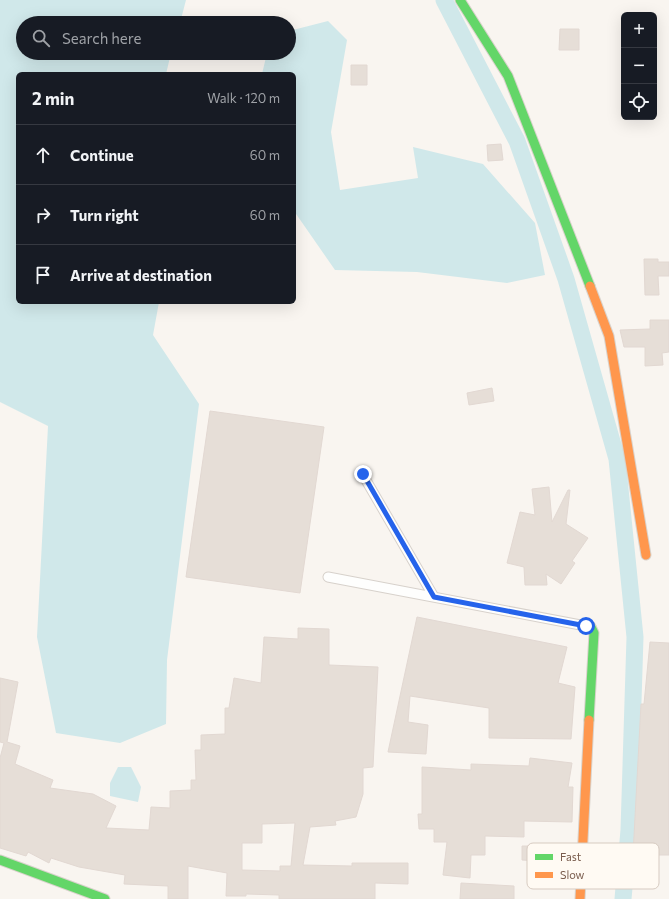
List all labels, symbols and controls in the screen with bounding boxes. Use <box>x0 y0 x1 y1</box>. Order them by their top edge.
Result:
map controls <box>621 12 657 120</box>
button: + <box>621 12 657 48</box>
search box <box>16 16 296 60</box>
icon: search <box>30 27 52 49</box>
text: Search here <box>62 29 141 47</box>
button: − <box>621 48 657 84</box>
button: locate <box>621 84 657 120</box>
text: 2 min <box>32 88 74 109</box>
text: Walk · 120 m <box>207 90 280 106</box>
icon: ahead <box>32 144 54 166</box>
text: Continue <box>70 146 134 164</box>
text: 60 m <box>250 147 280 163</box>
icon: right <box>32 204 54 226</box>
text: Turn right <box>70 206 139 224</box>
text: 60 m <box>250 207 280 223</box>
icon: arrive <box>32 264 54 286</box>
text: Arrive at destination <box>70 266 212 284</box>
route end <box>354 465 372 483</box>
route start <box>577 617 595 635</box>
legend <box>527 843 659 889</box>
text: Fast <box>560 850 582 863</box>
text: Slow <box>560 868 585 881</box>

